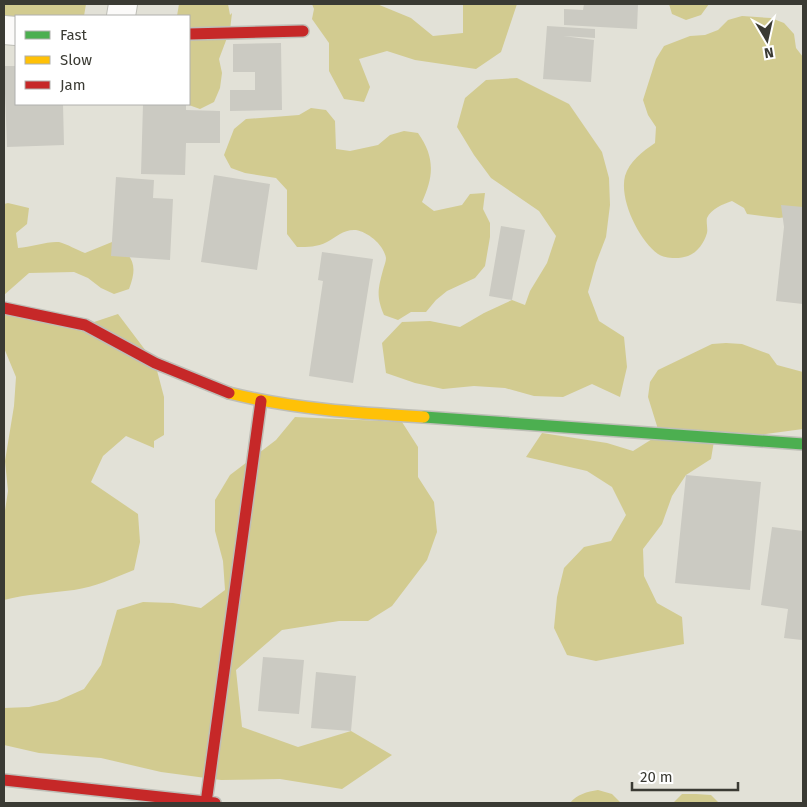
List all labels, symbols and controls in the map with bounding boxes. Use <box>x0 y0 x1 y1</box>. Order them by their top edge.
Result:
legend <box>15 15 190 105</box>
north arrow <box>742 15 792 65</box>
text: Fast <box>60 26 87 44</box>
text: N <box>763 43 775 61</box>
text: Slow <box>60 51 92 69</box>
text: Jam <box>60 76 86 94</box>
scale bar <box>632 760 738 792</box>
text: 20 m <box>640 768 673 786</box>

